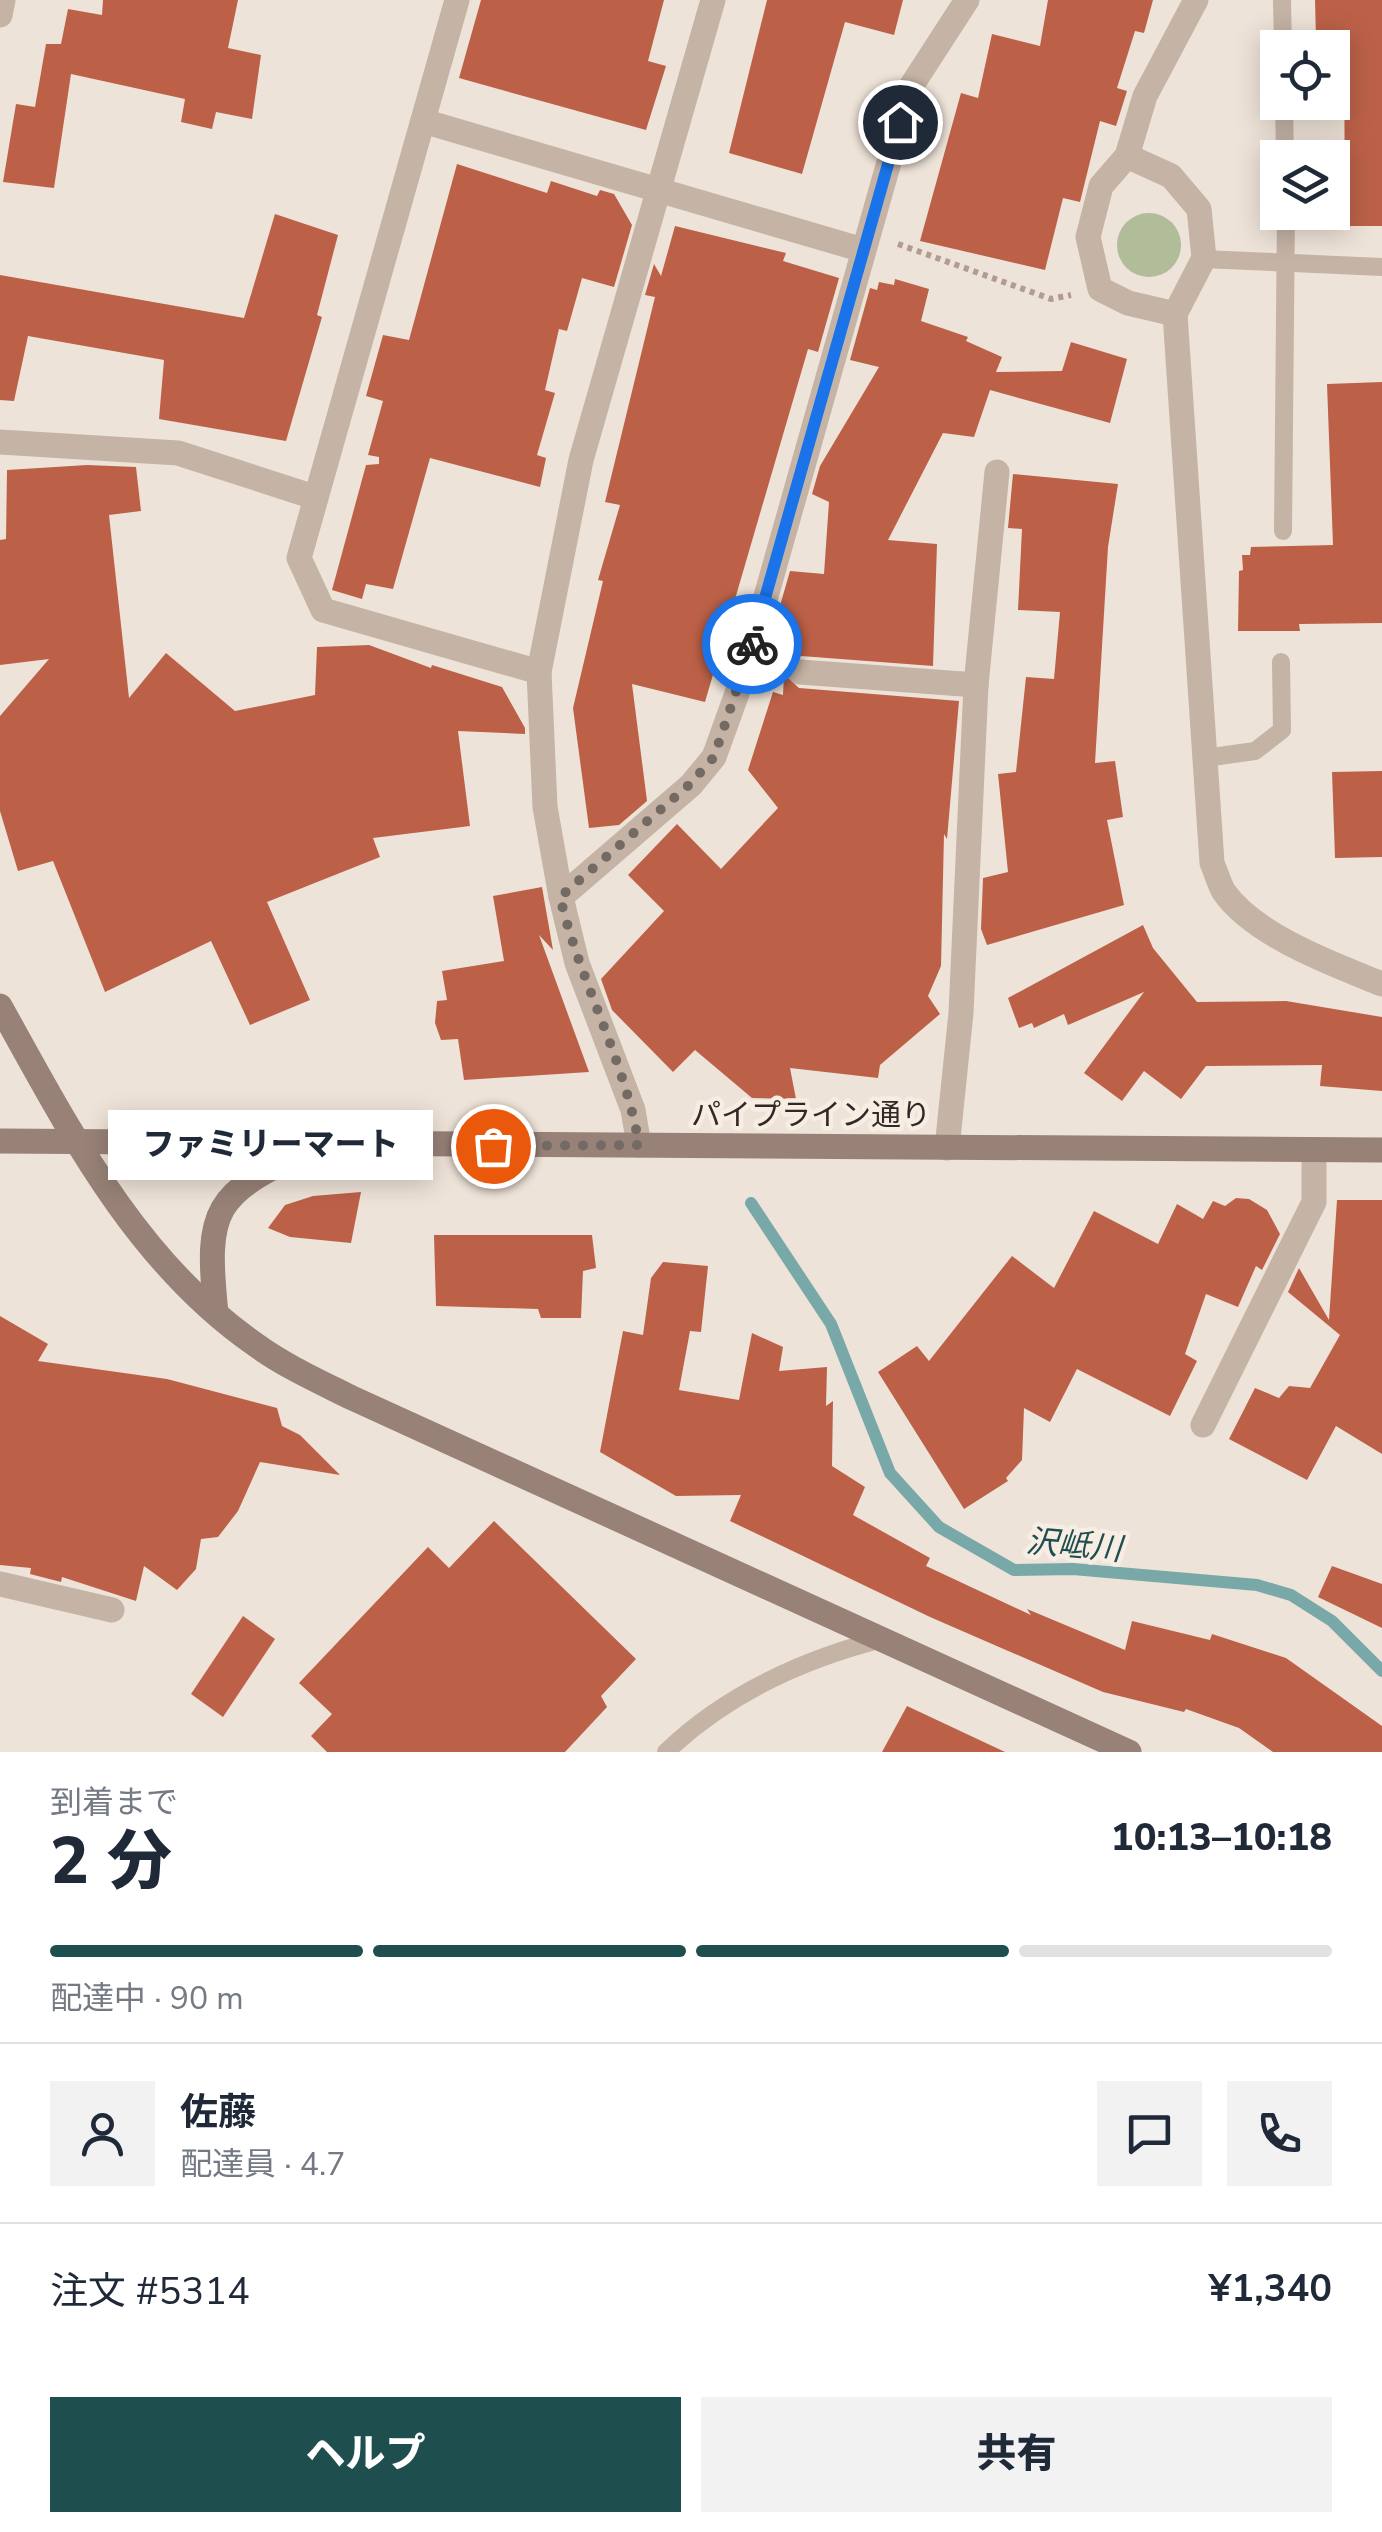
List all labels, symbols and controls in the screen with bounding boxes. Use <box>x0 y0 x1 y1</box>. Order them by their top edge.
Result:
map controls <box>1260 30 1350 230</box>
button: locate <box>1260 30 1350 120</box>
pin <box>858 80 943 165</box>
icon: home <box>873 95 928 150</box>
button: layers <box>1260 140 1350 230</box>
courier <box>702 594 802 694</box>
icon: bike <box>725 617 780 672</box>
street label: パイプライン通り <box>691 1095 931 1136</box>
pin <box>451 1104 536 1189</box>
callout: ファミリーマート <box>108 1111 433 1181</box>
icon: bag <box>466 1119 521 1174</box>
text: ファミリーマート <box>142 1123 399 1166</box>
water label: 沢岻川 <box>1024 1520 1127 1571</box>
text: 到着まで <box>50 1781 178 1824</box>
text: 10:13–10:18 <box>1111 1812 1332 1863</box>
text: 2 分 <box>50 1817 172 1906</box>
text: 配達中 · 90 m <box>50 1977 244 2020</box>
button: person <box>50 2081 155 2186</box>
button: chat <box>1097 2081 1202 2186</box>
button: phone <box>1227 2081 1332 2186</box>
text: 佐藤 <box>180 2087 256 2138</box>
text: 配達員 · 4.7 <box>180 2143 345 2186</box>
text: ¥1,340 <box>1209 2263 1332 2314</box>
text: 注文 #5314 <box>50 2266 250 2317</box>
button: ヘルプ <box>50 2397 681 2512</box>
button: 共有 <box>701 2397 1332 2512</box>

